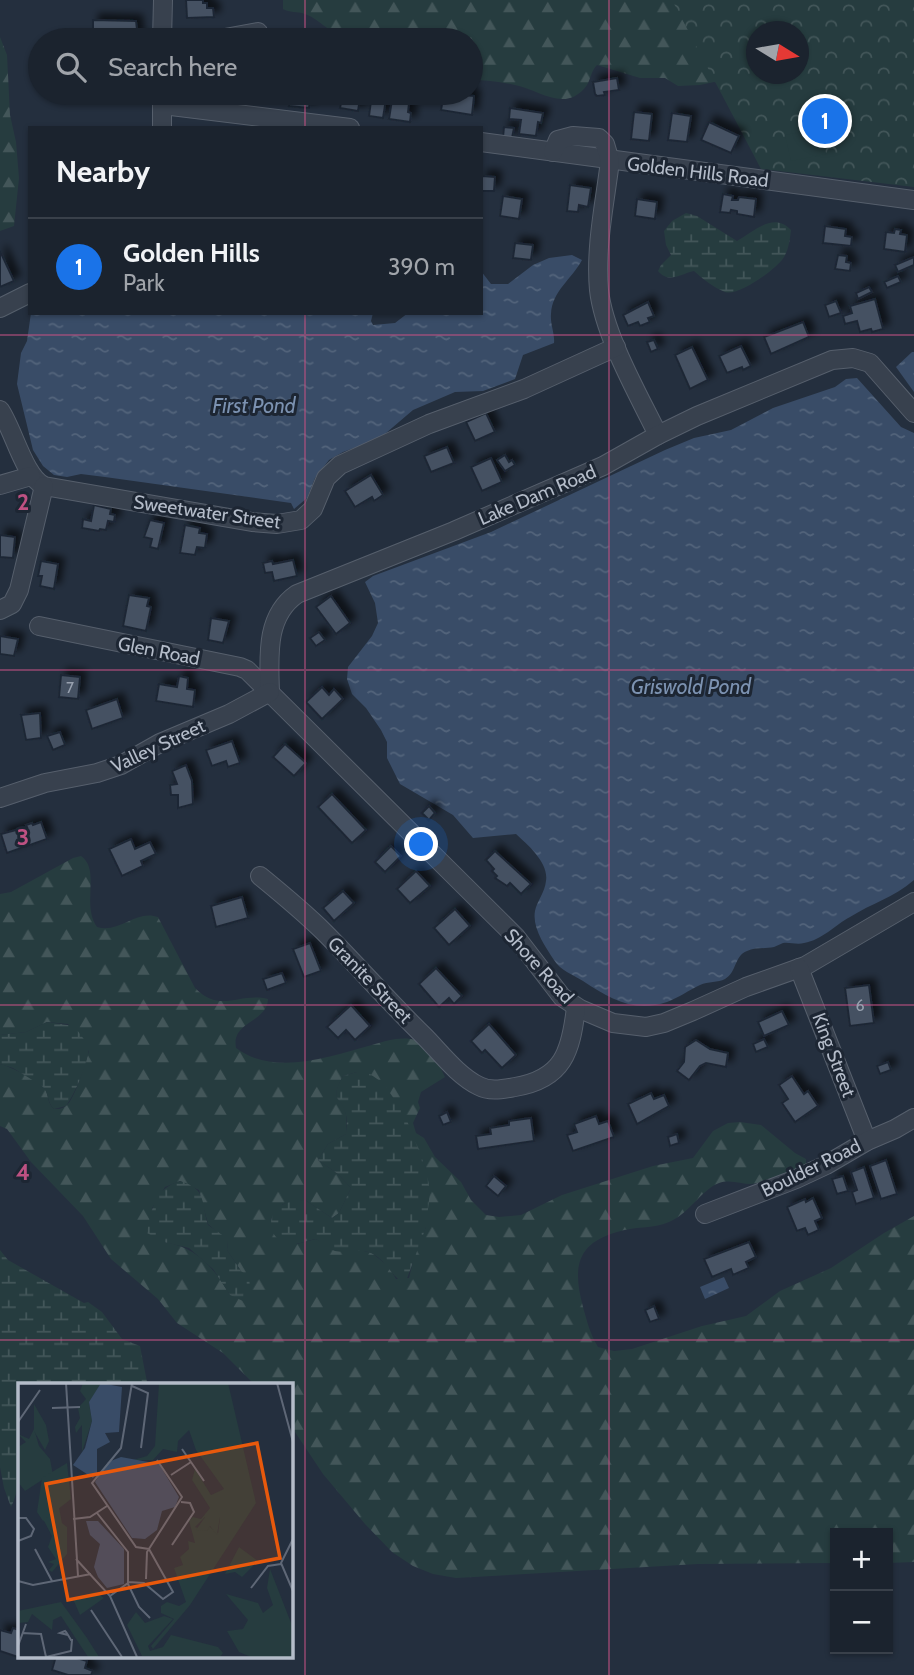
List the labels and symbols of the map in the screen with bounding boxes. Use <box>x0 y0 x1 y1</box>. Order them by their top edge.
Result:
north arrow <box>746 21 809 84</box>
pin: 1 <box>802 95 848 147</box>
street label: Golden Hills Road <box>626 152 770 192</box>
water label: First Pond <box>212 393 297 418</box>
street label: Lake Dam Road <box>475 460 599 530</box>
text: 2 <box>17 488 29 516</box>
street label: Sweetwater Street <box>132 490 283 534</box>
street label: Glen Road <box>116 632 202 670</box>
water label: Griswold Pond <box>631 674 752 699</box>
house number: 7 <box>66 678 74 697</box>
street label: Valley Street <box>107 714 209 778</box>
text: 3 <box>17 823 29 851</box>
your location <box>404 827 438 861</box>
street label: Shore Road <box>499 924 579 1008</box>
street label: Granite Street <box>323 932 417 1028</box>
house number: 6 <box>855 996 865 1015</box>
street label: King Street <box>807 1010 861 1101</box>
street label: Boulder Road <box>757 1134 865 1202</box>
text: 4 <box>16 1158 30 1186</box>
inset map <box>18 1383 292 1658</box>

